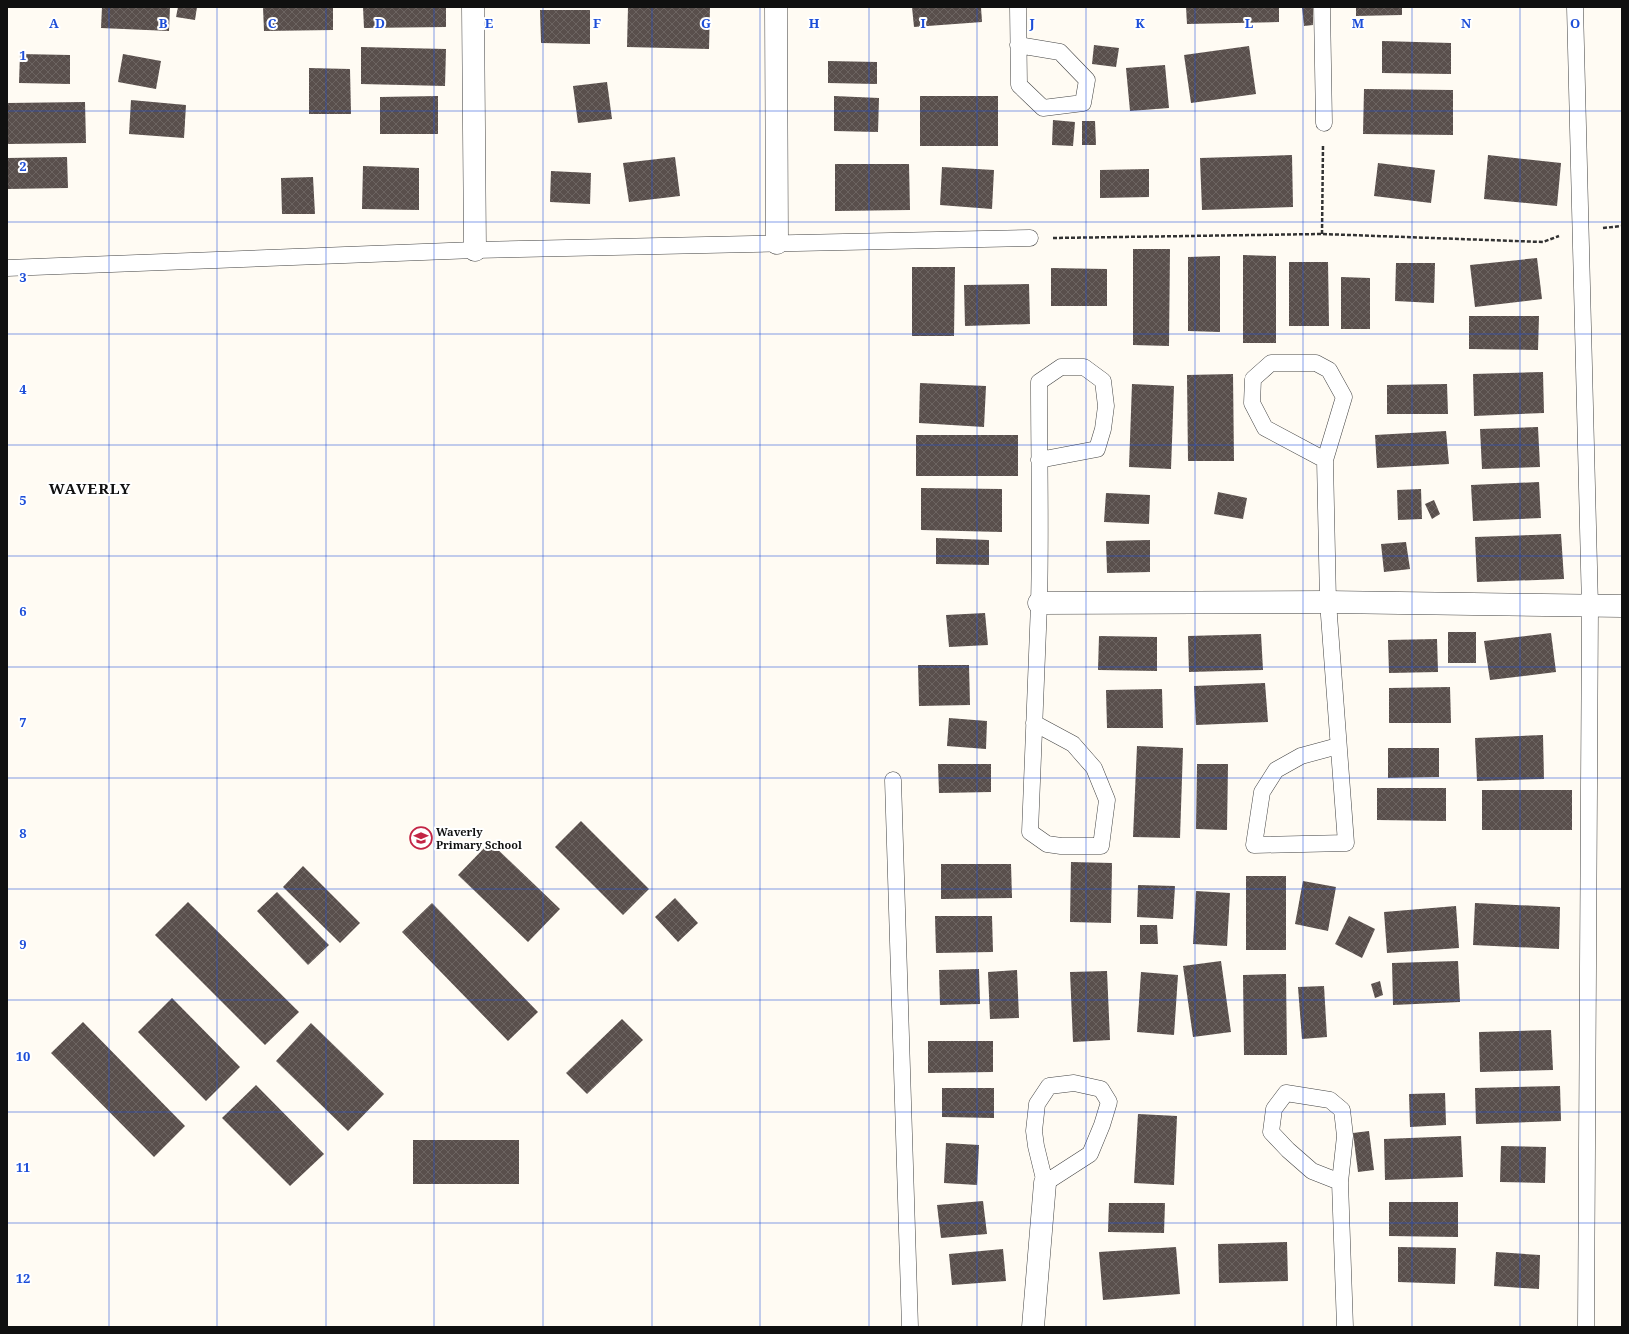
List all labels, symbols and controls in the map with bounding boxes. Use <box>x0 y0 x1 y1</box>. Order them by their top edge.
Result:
text: A <box>49 14 59 32</box>
text: B <box>159 14 168 32</box>
text: C <box>268 14 277 32</box>
text: D <box>375 14 385 32</box>
text: E <box>485 14 494 32</box>
text: F <box>593 14 601 32</box>
text: G <box>701 14 711 32</box>
text: H <box>809 14 820 32</box>
text: I <box>920 14 926 32</box>
text: J <box>1028 14 1035 32</box>
text: K <box>1135 14 1145 32</box>
text: L <box>1245 14 1254 32</box>
text: M <box>1352 14 1365 32</box>
text: N <box>1461 14 1472 32</box>
text: O <box>1570 14 1580 32</box>
text: 1 <box>19 46 27 64</box>
text: 2 <box>19 157 27 175</box>
text: 3 <box>19 268 27 286</box>
text: 4 <box>19 380 27 398</box>
district label: WAVERLY <box>49 478 131 498</box>
text: 5 <box>19 491 27 509</box>
text: 6 <box>19 602 27 620</box>
text: 7 <box>19 713 27 731</box>
text: 8 <box>19 824 27 842</box>
place label: Waverly Primary School <box>436 824 522 852</box>
school or university icon: Waverly Primary School <box>408 825 434 851</box>
text: 9 <box>19 935 27 953</box>
text: 10 <box>16 1047 30 1065</box>
text: 11 <box>16 1158 30 1176</box>
text: 12 <box>16 1269 30 1287</box>

